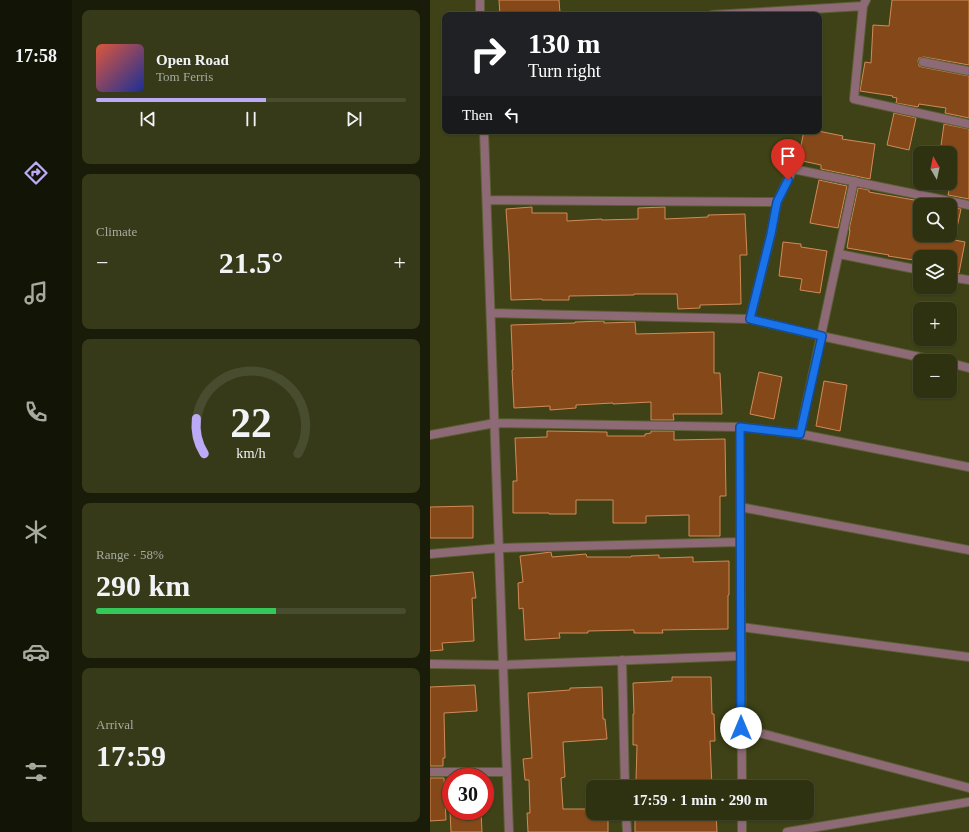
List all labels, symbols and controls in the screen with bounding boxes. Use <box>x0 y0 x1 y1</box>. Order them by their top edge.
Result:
icon: right <box>462 28 514 80</box>
text: 130 m <box>528 28 600 59</box>
text: 17:58 <box>15 46 57 66</box>
text: Open Road <box>156 52 229 68</box>
text: Turn right <box>528 61 601 81</box>
text: Tom Ferris <box>156 69 213 84</box>
icon: left <box>501 104 523 126</box>
text: Then <box>462 107 493 123</box>
icon: previous <box>137 108 159 130</box>
icon: pause <box>240 108 262 130</box>
icon: next <box>343 108 365 130</box>
pin <box>771 139 805 180</box>
icon: arrive <box>777 145 799 167</box>
north arrow <box>913 146 957 190</box>
map controls <box>913 146 957 398</box>
icon: directions <box>22 159 50 187</box>
button: search <box>913 198 957 242</box>
text: Climate <box>96 224 137 239</box>
text: 21.5° <box>219 246 283 279</box>
text: − <box>96 250 108 275</box>
text: + <box>394 250 406 275</box>
button: layers <box>913 250 957 294</box>
icon: music <box>22 279 50 307</box>
button: + <box>913 302 957 346</box>
button: − <box>913 354 957 398</box>
icon: phone <box>22 398 50 426</box>
text: 22 <box>230 400 272 446</box>
text: km/h <box>236 445 266 461</box>
icon: climate <box>22 518 50 546</box>
text: Range · 58% <box>96 547 164 562</box>
text: 290 km <box>96 569 190 602</box>
icon: car <box>22 638 50 666</box>
position arrow <box>720 707 762 749</box>
text: Arrival <box>96 717 134 732</box>
text: 17:59 <box>96 739 166 772</box>
icon: filters <box>22 758 50 786</box>
speed limit sign: 30 <box>442 768 494 820</box>
text: 17:59 · 1 min · 290 m <box>633 792 768 808</box>

